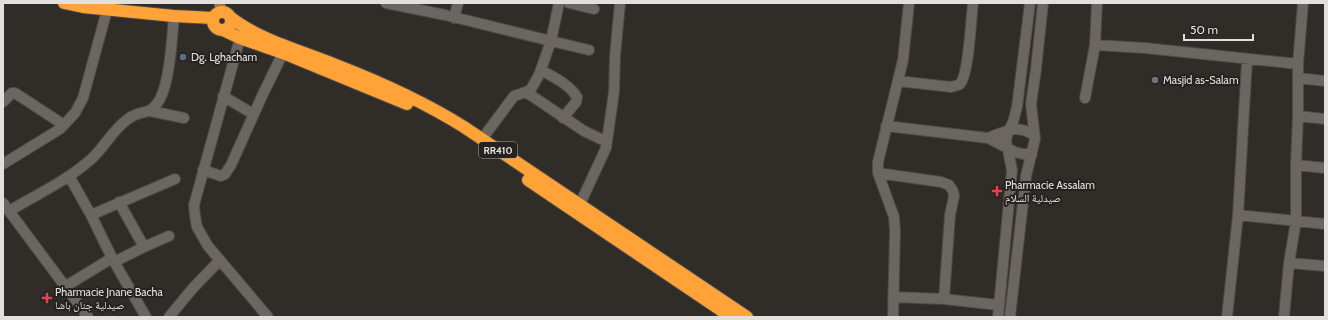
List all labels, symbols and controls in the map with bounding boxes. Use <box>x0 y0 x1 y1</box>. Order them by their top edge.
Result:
scale bar <box>1184 16 1253 42</box>
text: 50 m <box>1190 22 1218 37</box>
place label: Dg. Lghacham <box>191 50 258 64</box>
marker: Dg. Lghacham <box>178 52 188 62</box>
place label: Masjid as-Salam <box>1163 73 1239 87</box>
marker: Masjid as-Salam <box>1150 75 1160 85</box>
road number: RR410 <box>479 142 517 158</box>
place label: Pharmacie Assalam صيدلية السلام <box>1005 178 1095 205</box>
marker: Pharmacie Assalam صيدلية السلام <box>992 186 1002 196</box>
place label: Pharmacie Jnane Bacha صيدلية جنان باشا <box>55 285 164 312</box>
marker: Pharmacie Jnane Bacha صيدلية جنان باشا <box>42 293 52 303</box>

